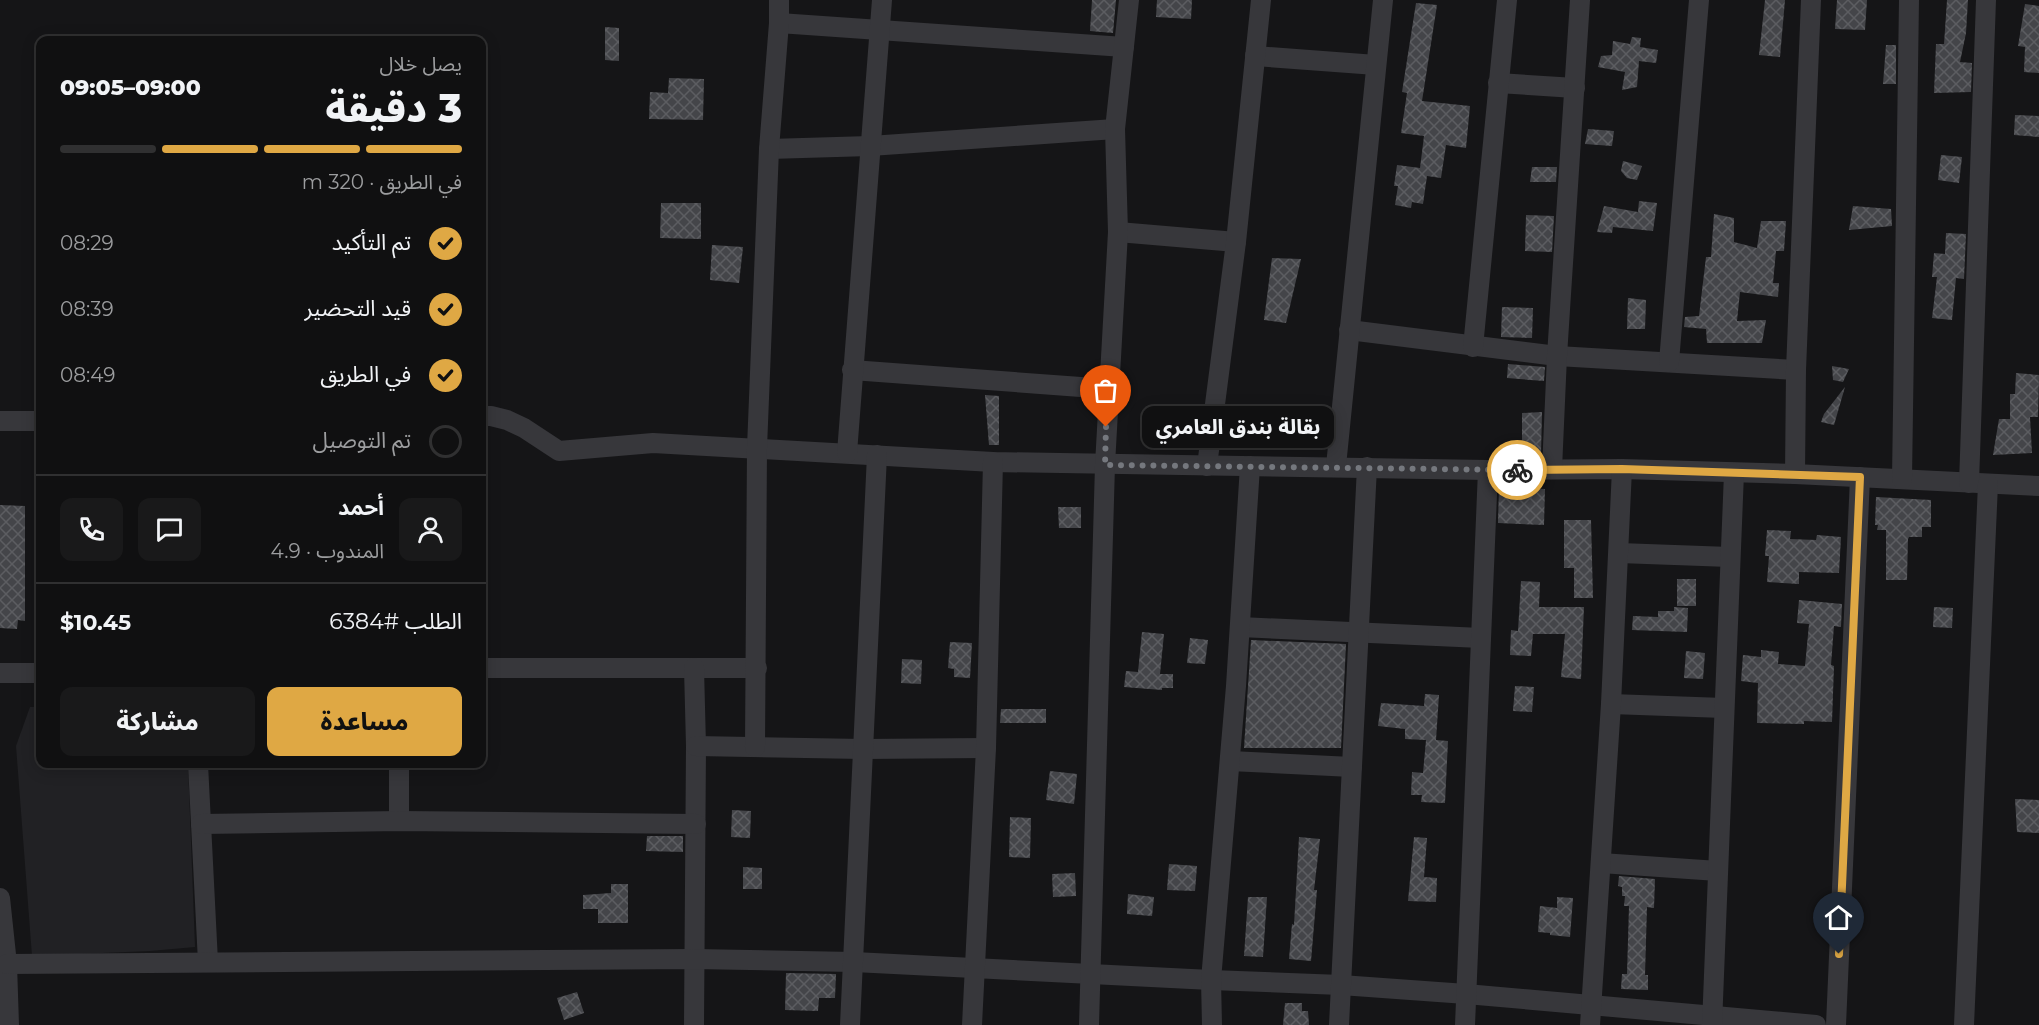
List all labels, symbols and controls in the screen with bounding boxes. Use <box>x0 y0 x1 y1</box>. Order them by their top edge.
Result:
text: يصل خلال <box>380 52 462 76</box>
text: 09:00–09:05 <box>60 74 201 101</box>
text: 3 دقيقة <box>325 84 462 132</box>
text: في الطريق · 320 m <box>302 170 462 194</box>
icon: check <box>429 227 462 260</box>
text: تم التأكيد <box>332 229 411 256</box>
text: 08:29 <box>60 231 114 255</box>
icon: check <box>429 293 462 326</box>
text: قيد التحضير <box>305 295 411 322</box>
text: 08:39 <box>60 297 114 321</box>
icon: check <box>429 359 462 392</box>
text: في الطريق <box>320 361 411 388</box>
text: 08:49 <box>60 363 116 387</box>
pin <box>1080 365 1131 427</box>
icon: bag <box>1089 374 1122 407</box>
callout: بقالة بندق العامري <box>1142 406 1334 448</box>
text: بقالة بندق العامري <box>1156 415 1320 439</box>
text: تم التوصيل <box>313 427 411 454</box>
courier <box>1487 440 1547 500</box>
icon: bike <box>1501 454 1534 487</box>
text: أحمد <box>338 494 384 521</box>
button: phone <box>60 498 123 561</box>
button: chat <box>138 498 201 561</box>
button: person <box>399 498 462 561</box>
text: المندوب · 4.9 <box>271 539 384 563</box>
text: الطلب #6384 <box>329 608 462 635</box>
text: $10.45 <box>60 609 131 636</box>
button: مشاركة <box>60 687 255 756</box>
button: مساعدة <box>267 687 462 756</box>
pin <box>1813 892 1864 954</box>
icon: home <box>1822 901 1855 934</box>

